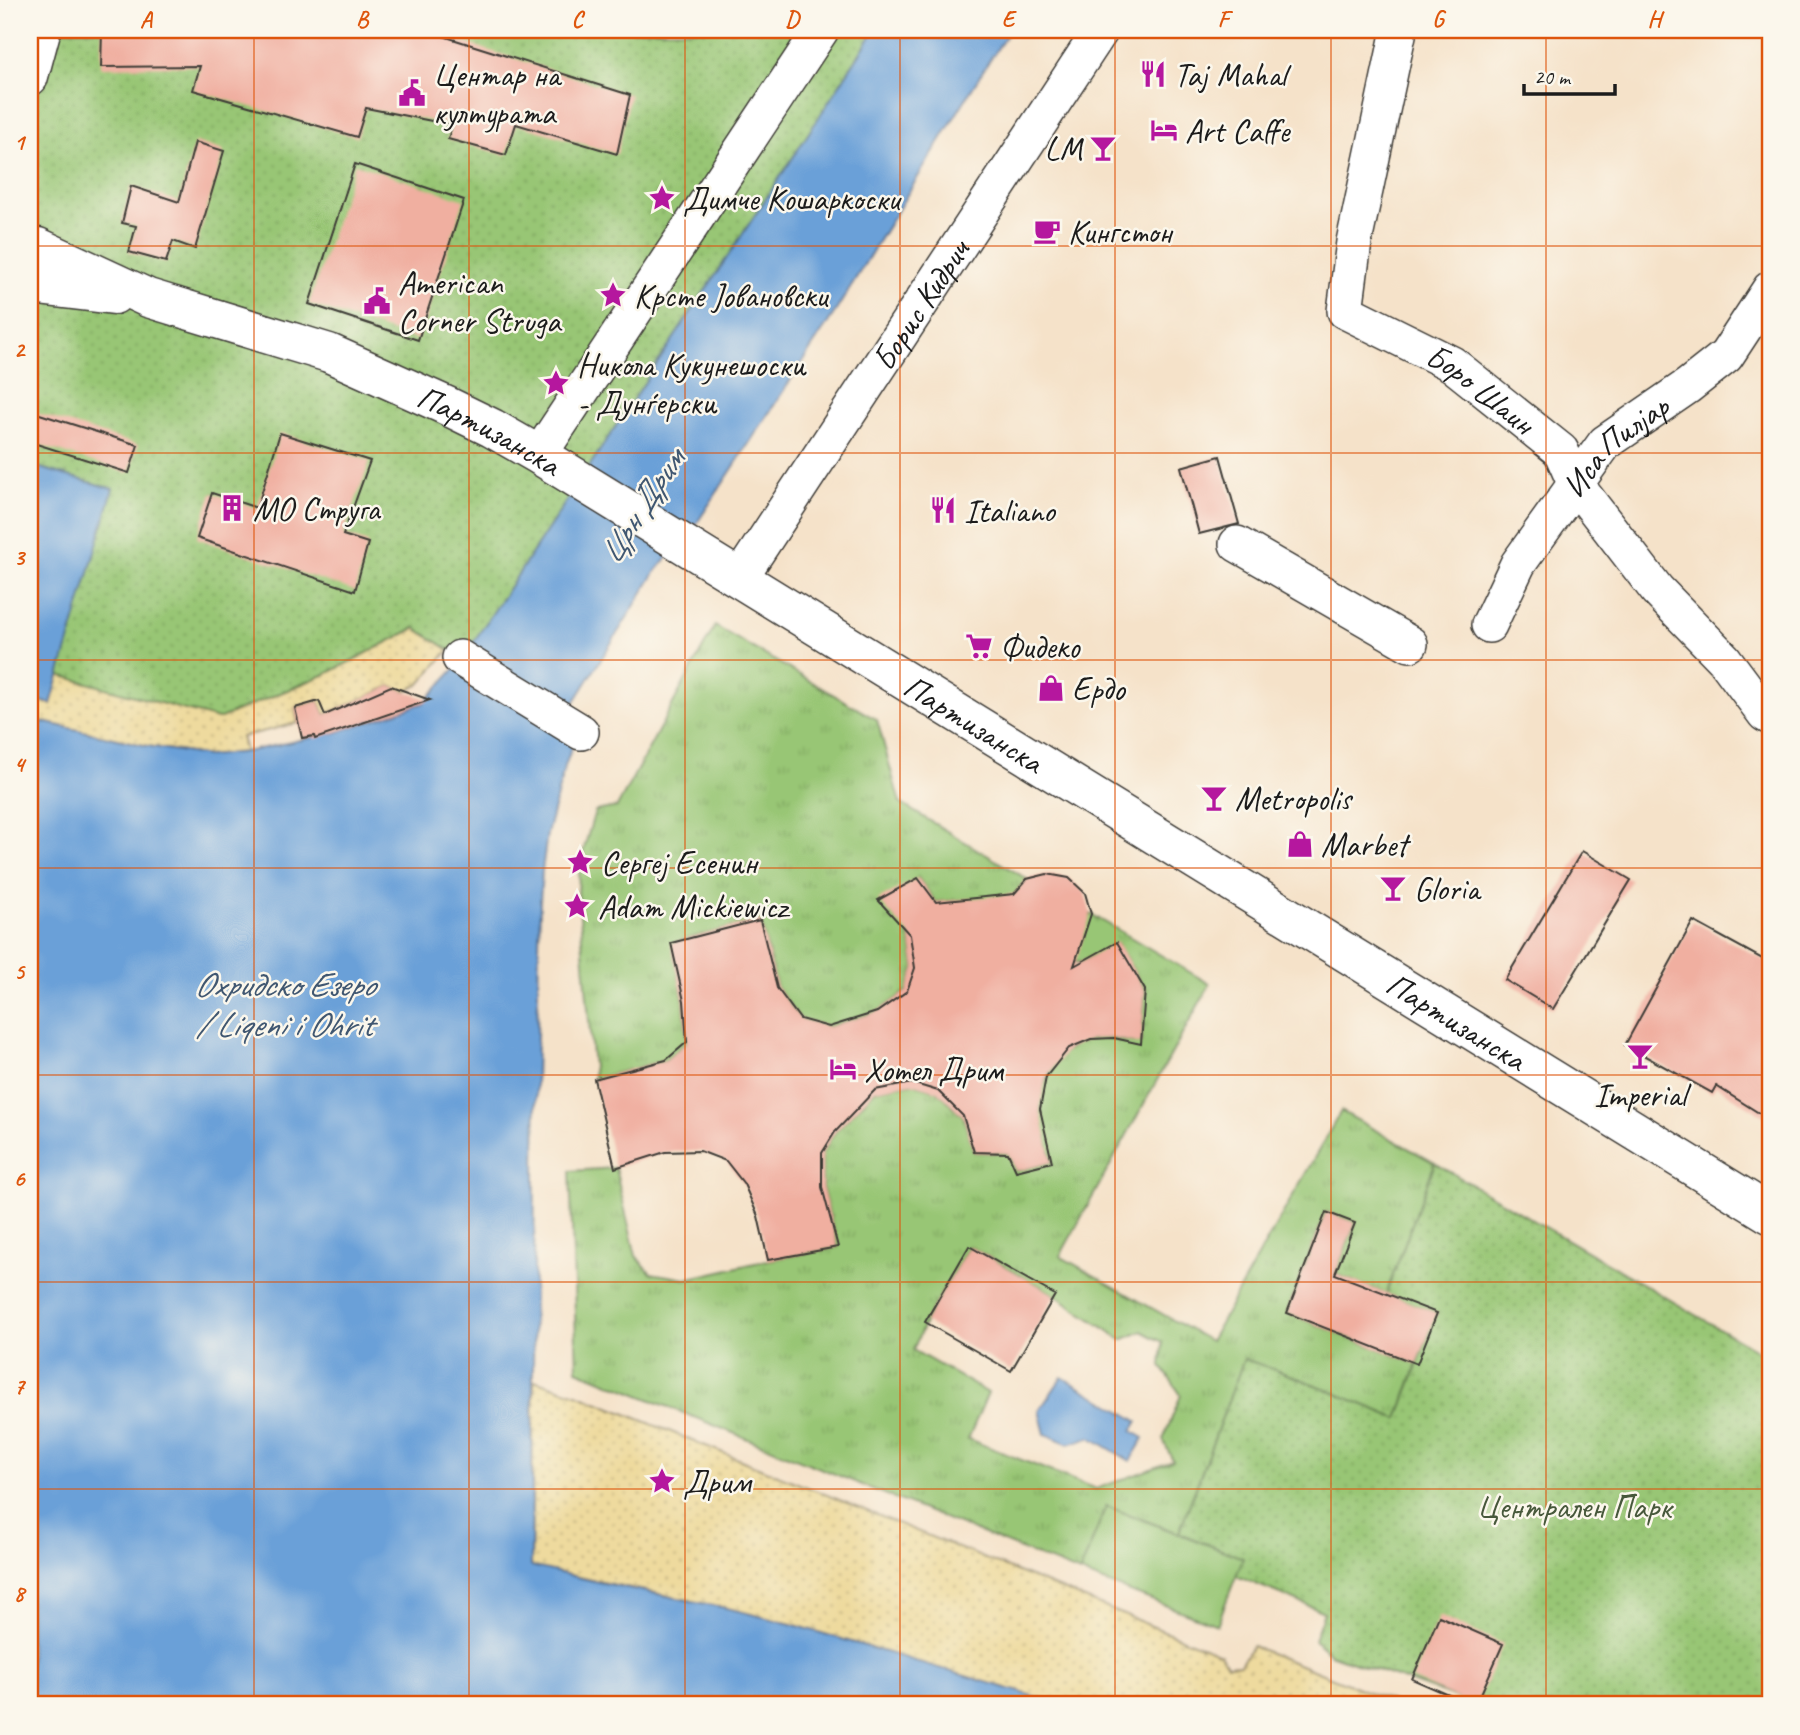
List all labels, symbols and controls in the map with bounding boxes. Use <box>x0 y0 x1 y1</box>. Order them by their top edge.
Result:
text: A <box>140 5 154 34</box>
text: B <box>356 5 370 34</box>
text: C <box>572 5 586 34</box>
text: D <box>785 5 801 34</box>
text: E <box>1002 5 1018 34</box>
text: F <box>1218 5 1234 34</box>
text: G <box>1432 5 1447 34</box>
text: H <box>1647 5 1665 34</box>
scale bar <box>1524 52 1615 96</box>
place label: Центар на културата <box>433 54 562 134</box>
place label: Taj Mahal <box>1174 54 1292 96</box>
restaurant icon: Taj Mahal <box>1138 59 1168 89</box>
text: 20 m <box>1534 64 1572 90</box>
public building icon: Центар на културата <box>397 78 427 108</box>
place label: Art Caffe <box>1185 110 1292 152</box>
hotel icon: Art Caffe <box>1149 115 1179 145</box>
text: 1 <box>14 128 27 157</box>
place label: LM <box>1045 128 1084 170</box>
bar icon: LM <box>1088 133 1118 163</box>
place label: Димче Кошаркоски <box>683 178 902 220</box>
place icon: Димче Кошаркоски <box>647 183 677 213</box>
place label: Кингстон <box>1068 211 1174 253</box>
cafe icon: Кингстон <box>1032 216 1062 246</box>
street label: Борис Кидрич <box>863 230 980 378</box>
place label: American Corner Struga <box>398 262 563 342</box>
place label: Крсте Јовановски <box>634 275 829 317</box>
place icon: Крсте Јовановски <box>598 280 628 310</box>
public building icon: American Corner Struga <box>362 286 392 316</box>
text: 2 <box>14 335 27 364</box>
street label: Боро Шаин <box>1419 335 1545 446</box>
place label: Никола Кукунешоски - Дунѓерски <box>577 344 807 424</box>
place icon: Никола Кукунешоски - Дунѓерски <box>541 368 571 398</box>
street label: Партизанска <box>411 375 570 487</box>
street label: Иса Пилјар <box>1553 385 1678 506</box>
water label: Црн Дрим <box>588 436 698 572</box>
place label: МО Струга <box>253 488 381 530</box>
place label: Italiano <box>964 490 1057 532</box>
building icon: МО Струга <box>217 493 247 523</box>
restaurant icon: Italiano <box>928 495 958 525</box>
text: 3 <box>14 543 27 572</box>
place label: Фидеко <box>1000 626 1081 668</box>
supermarket icon: Фидеко <box>964 631 994 661</box>
street label: Партизанска <box>896 665 1053 784</box>
place label: Ердо <box>1072 668 1127 710</box>
shop icon: Ердо <box>1036 673 1066 703</box>
text: 4 <box>14 750 27 779</box>
place label: Metropolis <box>1235 778 1354 820</box>
bar icon: Metropolis <box>1199 783 1229 813</box>
place label: Marbet <box>1321 824 1411 866</box>
shop icon: Marbet <box>1285 829 1315 859</box>
place label: Сергеј Есенин <box>601 842 759 884</box>
place icon: Сергеј Есенин <box>565 847 595 877</box>
place label: Gloria <box>1414 868 1482 910</box>
bar icon: Gloria <box>1378 873 1408 903</box>
place label: Adam Mickiewicz <box>598 886 791 928</box>
place icon: Adam Mickiewicz <box>562 891 592 921</box>
text: 5 <box>14 957 26 986</box>
water label: Охридско Езеро / Liqeni i Ohrit <box>194 962 379 1047</box>
street label: Партизанска <box>1379 963 1536 1082</box>
bar icon: Imperial <box>1625 1041 1655 1071</box>
place label: Хотел Дрим <box>864 1049 1005 1091</box>
hotel icon: Хотел Дрим <box>828 1054 858 1084</box>
place label: Imperial <box>1594 1074 1691 1116</box>
text: 6 <box>14 1164 27 1193</box>
text: 7 <box>14 1372 27 1401</box>
place label: Дрим <box>683 1461 753 1503</box>
place icon: Дрим <box>647 1466 677 1496</box>
park label: Централен Парк <box>1477 1486 1674 1528</box>
text: 8 <box>14 1579 27 1608</box>

